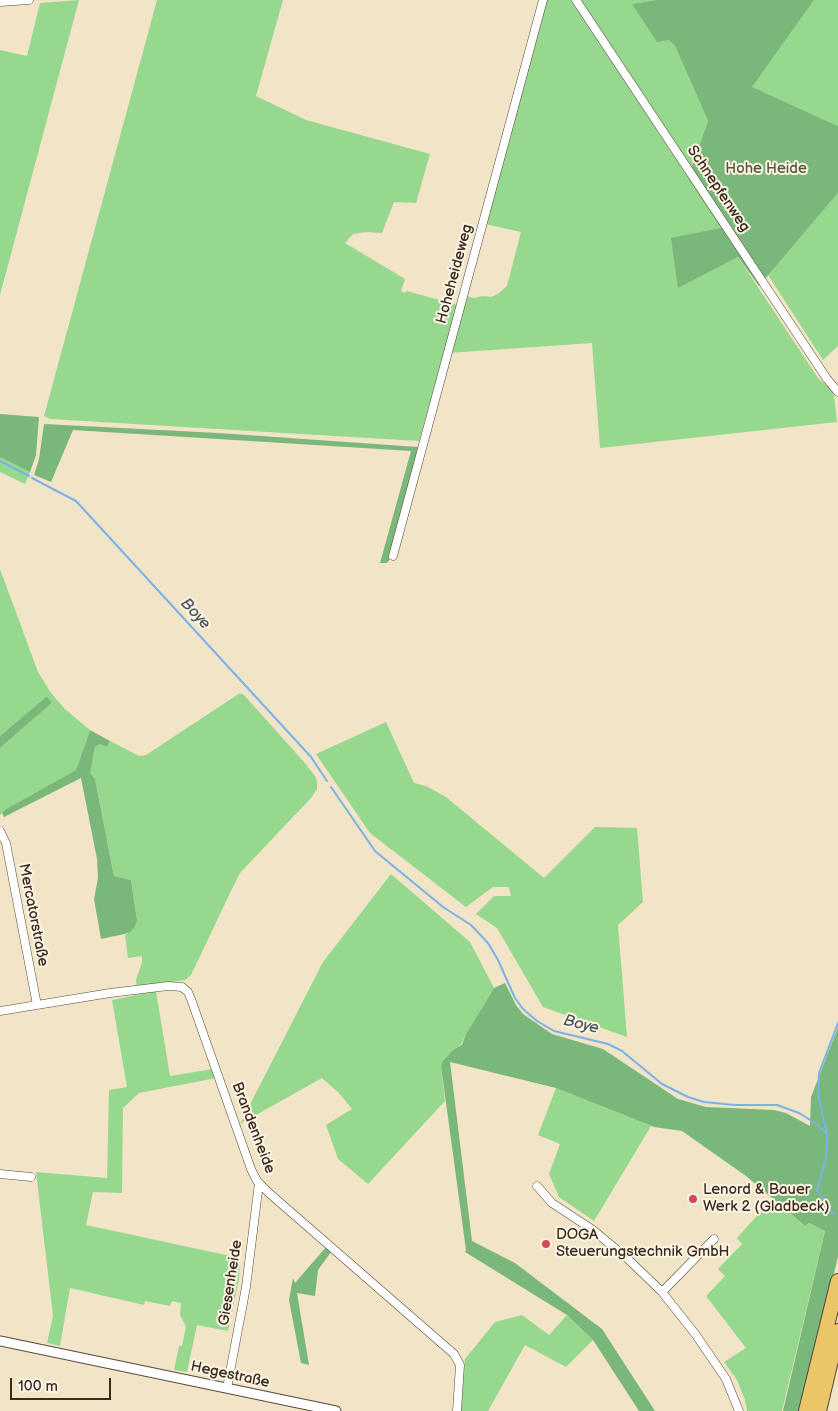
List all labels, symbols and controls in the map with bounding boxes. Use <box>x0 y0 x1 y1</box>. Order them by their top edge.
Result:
street label: Schnepfenweg <box>683 142 753 236</box>
park label: Hohe Heide <box>725 160 807 178</box>
street label: Hoheheideweg <box>433 222 477 326</box>
water label: Boye <box>176 594 214 634</box>
street label: Mercatorstraße <box>14 862 52 968</box>
water label: Boye <box>561 1011 601 1039</box>
street label: Brandenheide <box>227 1080 279 1176</box>
place label: Lenord & Bauer Werk 2 (Gladbeck) <box>703 1181 830 1216</box>
marker: Lenord & Bauer Werk 2 (Gladbeck) <box>687 1193 699 1205</box>
place label: DOGA Steuerungstechnik GmbH <box>556 1226 730 1261</box>
marker: DOGA Steuerungstechnik GmbH <box>540 1238 552 1250</box>
street label: Giesenheide <box>215 1239 247 1327</box>
street label: Hegestraße <box>189 1358 271 1392</box>
scale bar <box>12 1368 114 1400</box>
text: 100 m <box>18 1377 58 1396</box>

